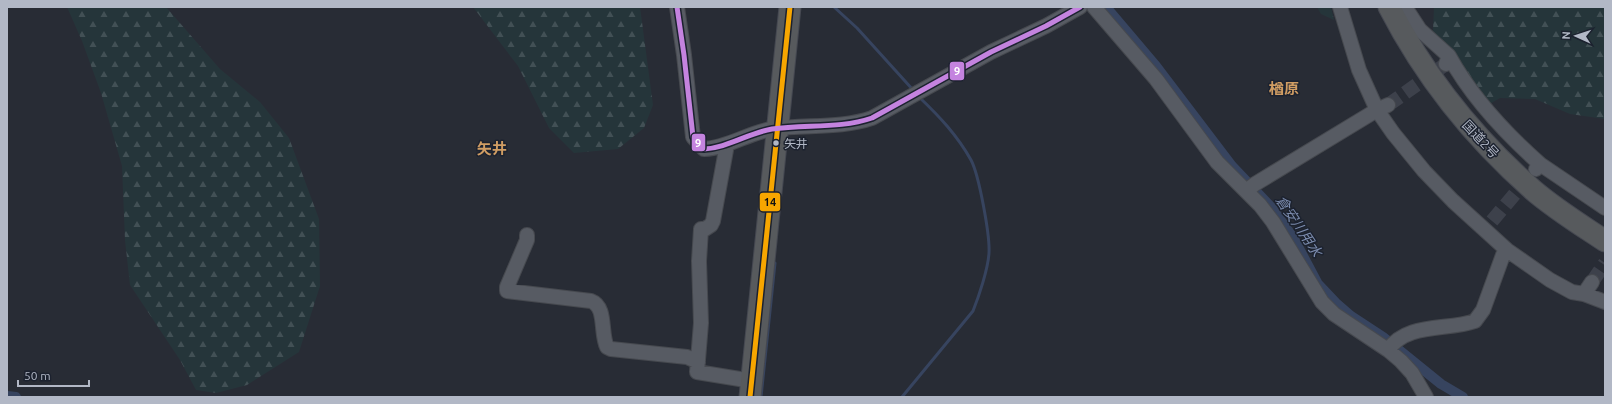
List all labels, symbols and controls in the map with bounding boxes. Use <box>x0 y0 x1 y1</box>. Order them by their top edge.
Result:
north arrow <box>1556 16 1596 56</box>
text: N <box>1560 31 1572 40</box>
line badge: 9 <box>949 61 965 81</box>
text: 9 <box>954 65 960 77</box>
district label: 楢原 <box>1269 80 1299 97</box>
street label: 国道2号 <box>1460 117 1502 161</box>
line badge: 9 <box>691 133 706 152</box>
text: 9 <box>695 137 701 149</box>
place label: 矢井 <box>784 137 808 150</box>
marker: 矢井 <box>771 138 781 148</box>
district label: 矢井 <box>477 140 507 157</box>
line badge: 14 <box>759 192 781 212</box>
water label: 倉安川用水 <box>1273 193 1326 261</box>
text: 14 <box>764 196 776 208</box>
scale bar <box>18 362 89 388</box>
text: 50 m <box>24 369 51 382</box>

